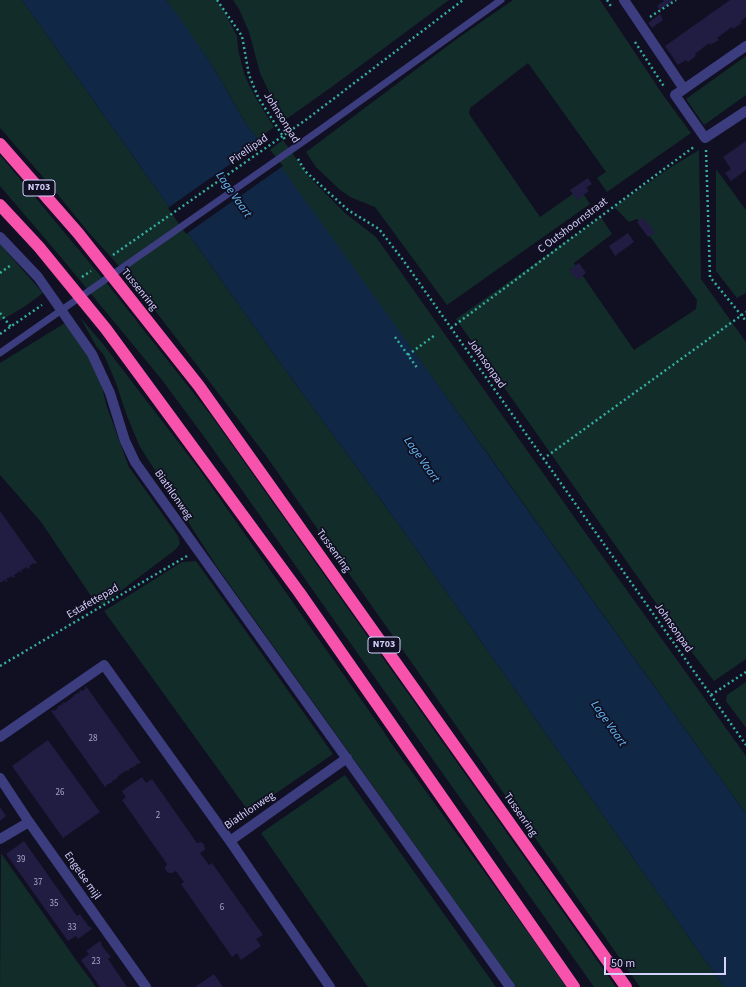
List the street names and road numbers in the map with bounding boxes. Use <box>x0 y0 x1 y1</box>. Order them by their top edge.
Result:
street label: Johnsonpad <box>260 90 302 146</box>
street label: Pirellipad <box>227 132 271 168</box>
road number: N703 <box>23 180 55 196</box>
street label: C Outshoornstraat <box>535 195 611 257</box>
street label: Tussenring <box>118 266 160 314</box>
street label: Johnsonpad <box>464 337 508 391</box>
street label: Biathlonweg <box>151 468 195 522</box>
street label: Tussenring <box>313 527 353 575</box>
street label: Estafettepad <box>65 582 121 622</box>
street label: Johnsonpad <box>651 601 695 655</box>
road number: N703 <box>368 637 400 653</box>
street label: Biathlonweg <box>222 789 278 833</box>
street label: Tussenring <box>500 791 540 839</box>
street label: Engelse mijl <box>61 850 103 902</box>

